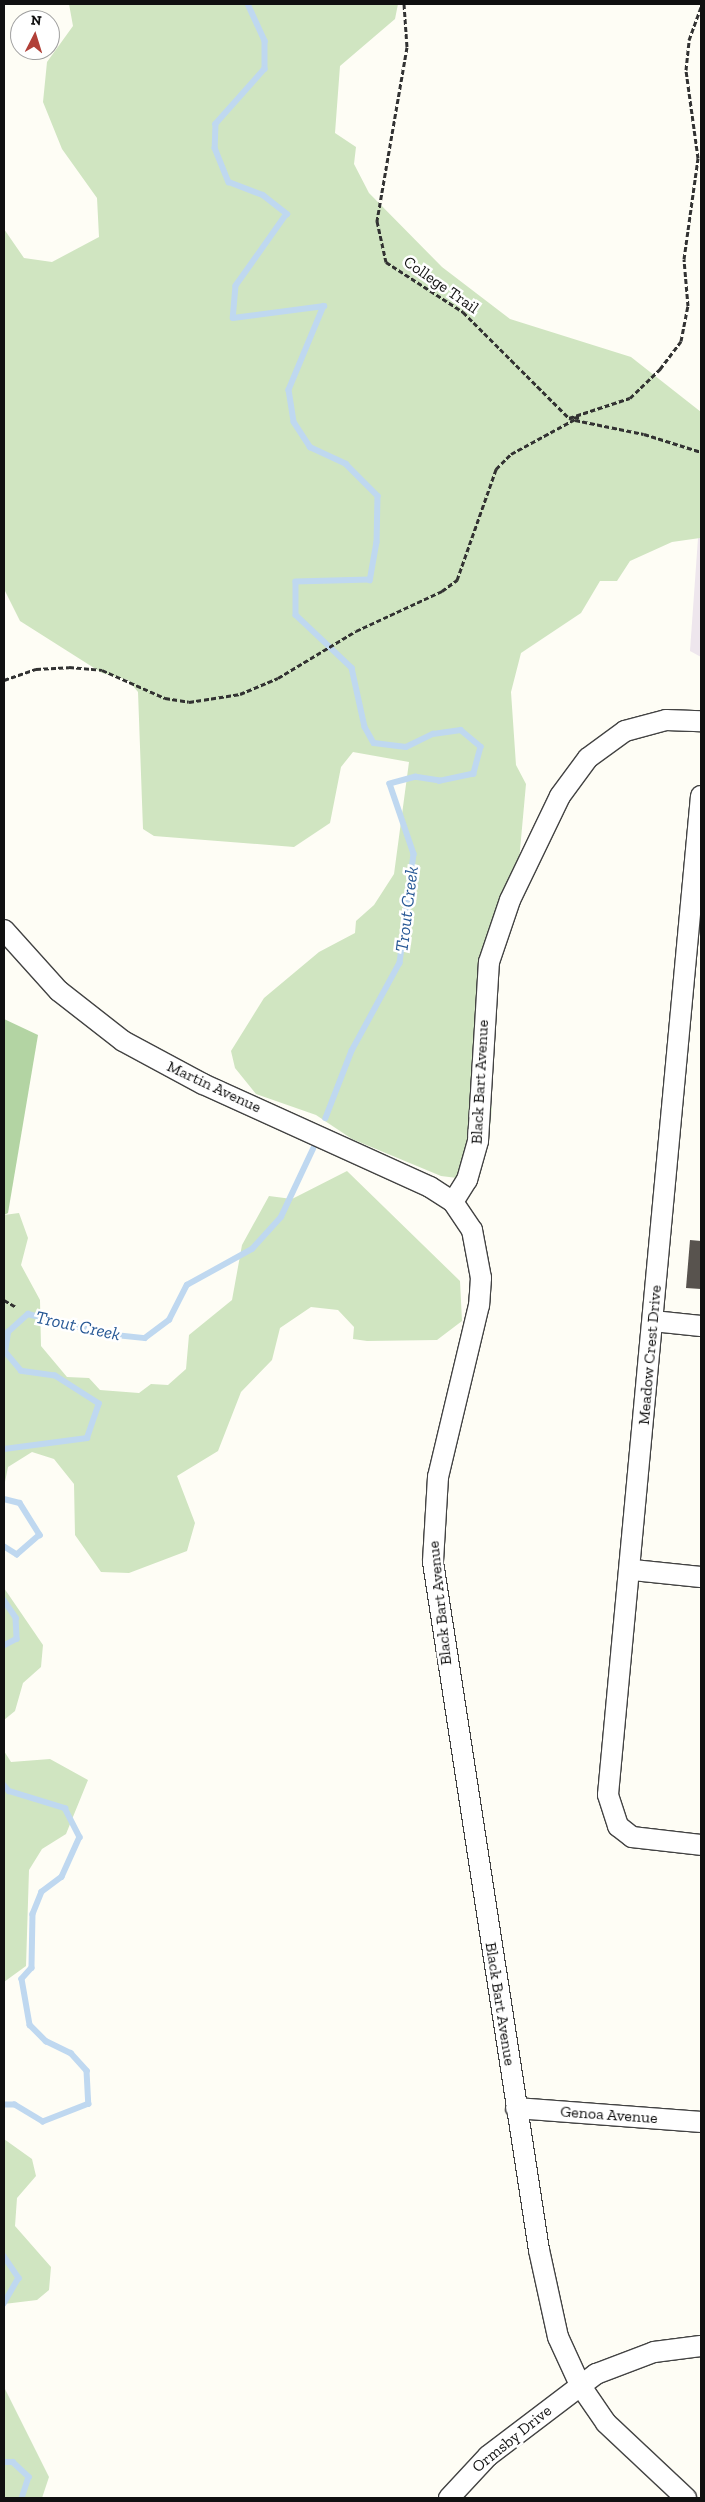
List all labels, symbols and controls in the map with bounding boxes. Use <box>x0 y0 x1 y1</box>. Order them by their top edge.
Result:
north arrow <box>10 10 60 60</box>
text: N <box>30 12 42 29</box>
street label: College Trail <box>400 252 482 318</box>
water label: Trout Creek <box>391 865 423 953</box>
street label: Black Bart Avenue <box>467 1019 493 1145</box>
street label: Martin Avenue <box>164 1057 264 1117</box>
street label: Meadow Crest Drive <box>634 1284 666 1426</box>
water label: Trout Creek <box>34 1306 122 1346</box>
street label: Black Bart Avenue <box>424 1540 456 1666</box>
street label: Black Bart Avenue <box>481 1941 519 2067</box>
street label: Genoa Avenue <box>559 2102 659 2128</box>
street label: Ormsby Drive <box>468 2401 556 2477</box>

